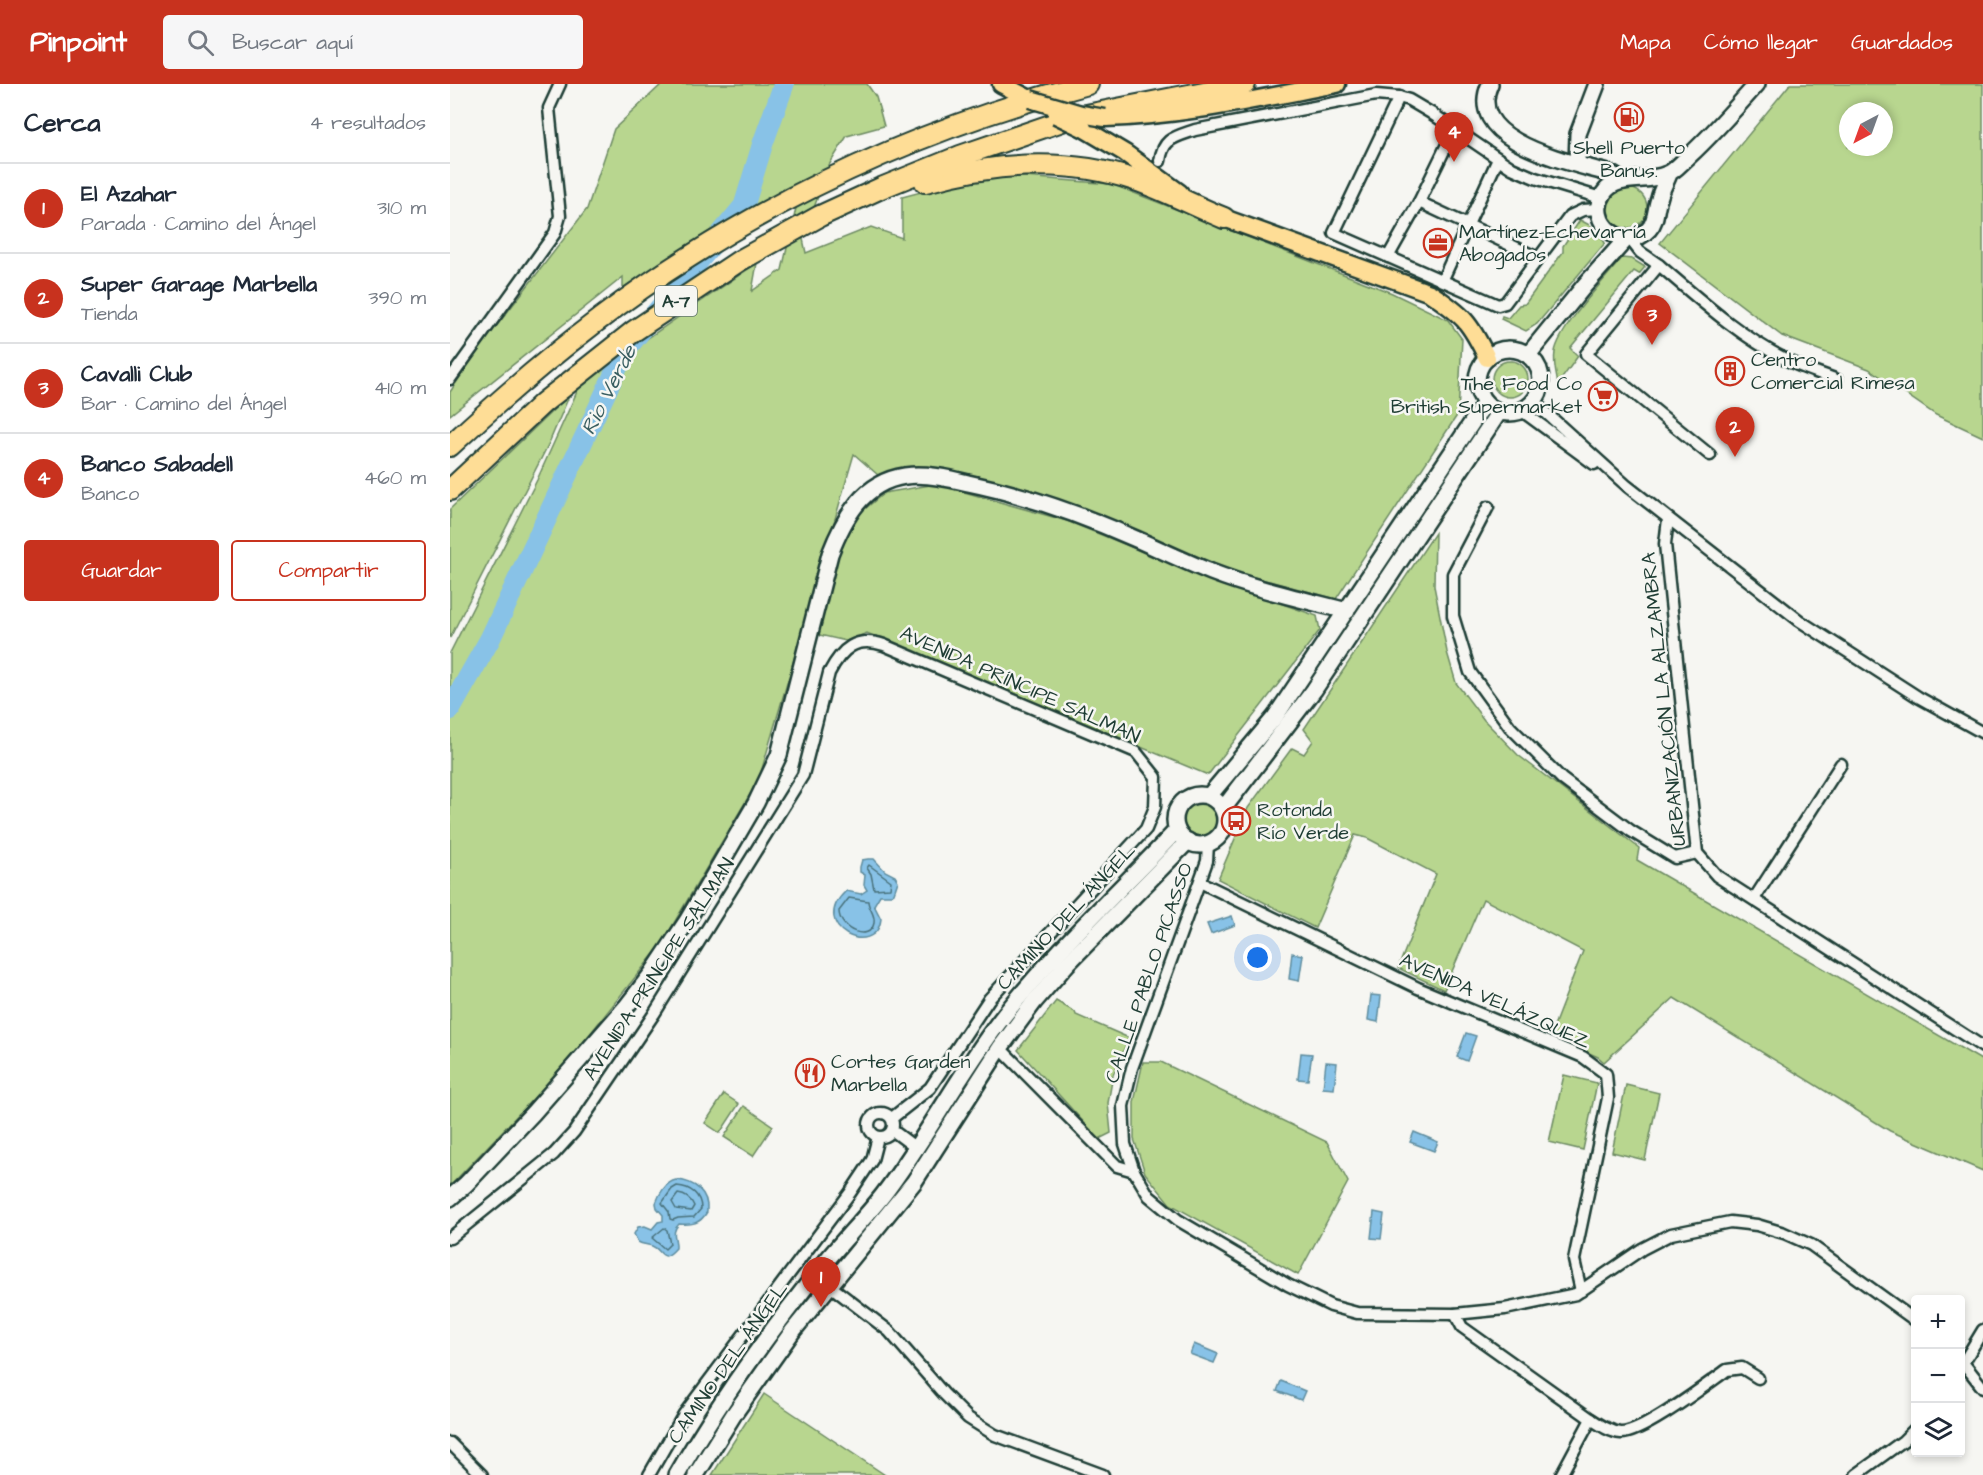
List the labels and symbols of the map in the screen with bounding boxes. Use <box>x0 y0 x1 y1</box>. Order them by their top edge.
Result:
fuel station icon: Shell Puerto Banus. <box>1613 101 1645 133</box>
north arrow <box>1839 102 1893 156</box>
pin: 4 <box>1434 112 1474 162</box>
place label: Shell Puerto Banus. <box>1573 134 1685 185</box>
place label: Martínez-Echevarría Abogados <box>1459 218 1646 270</box>
office icon: Martínez-Echevarría Abogados <box>1422 227 1454 259</box>
road number: A-7 <box>655 286 697 316</box>
pin: 3 <box>1632 296 1672 345</box>
water label: Rio Verde <box>574 339 645 440</box>
place label: Centro Comercial Rimesa <box>1751 346 1915 397</box>
building icon: Centro Comercial Rimesa <box>1714 355 1746 387</box>
place label: The Food Co British Supermarket <box>1391 370 1582 421</box>
supermarket icon: The Food Co British Supermarket <box>1587 380 1619 412</box>
pin: 2 <box>1716 408 1754 457</box>
street label: URBANIZACIÓN LA ALZAMBRA <box>1635 550 1693 847</box>
street label: AVENIDA PRÍNCIPE SALMAN <box>895 619 1145 751</box>
place label: Rotonda Río Verde <box>1257 796 1349 847</box>
bus stop icon: Rotonda Río Verde <box>1220 805 1252 837</box>
street label: CAMINO DEL ÁNGEL <box>990 837 1142 997</box>
street label: AVENIDA PRINCIPE SALMAN <box>576 852 742 1086</box>
street label: CALLE PABLO PICASSO <box>1098 859 1200 1087</box>
your location <box>1243 943 1272 972</box>
street label: AVENIDA VELÁZQUEZ <box>1395 946 1595 1056</box>
place label: Cortes Garden Marbella <box>831 1048 971 1099</box>
restaurant icon: Cortes Garden Marbella <box>794 1057 826 1089</box>
pin: 1 <box>802 1258 841 1307</box>
street label: CAMINO DEL ÁNGEL <box>661 1276 795 1450</box>

